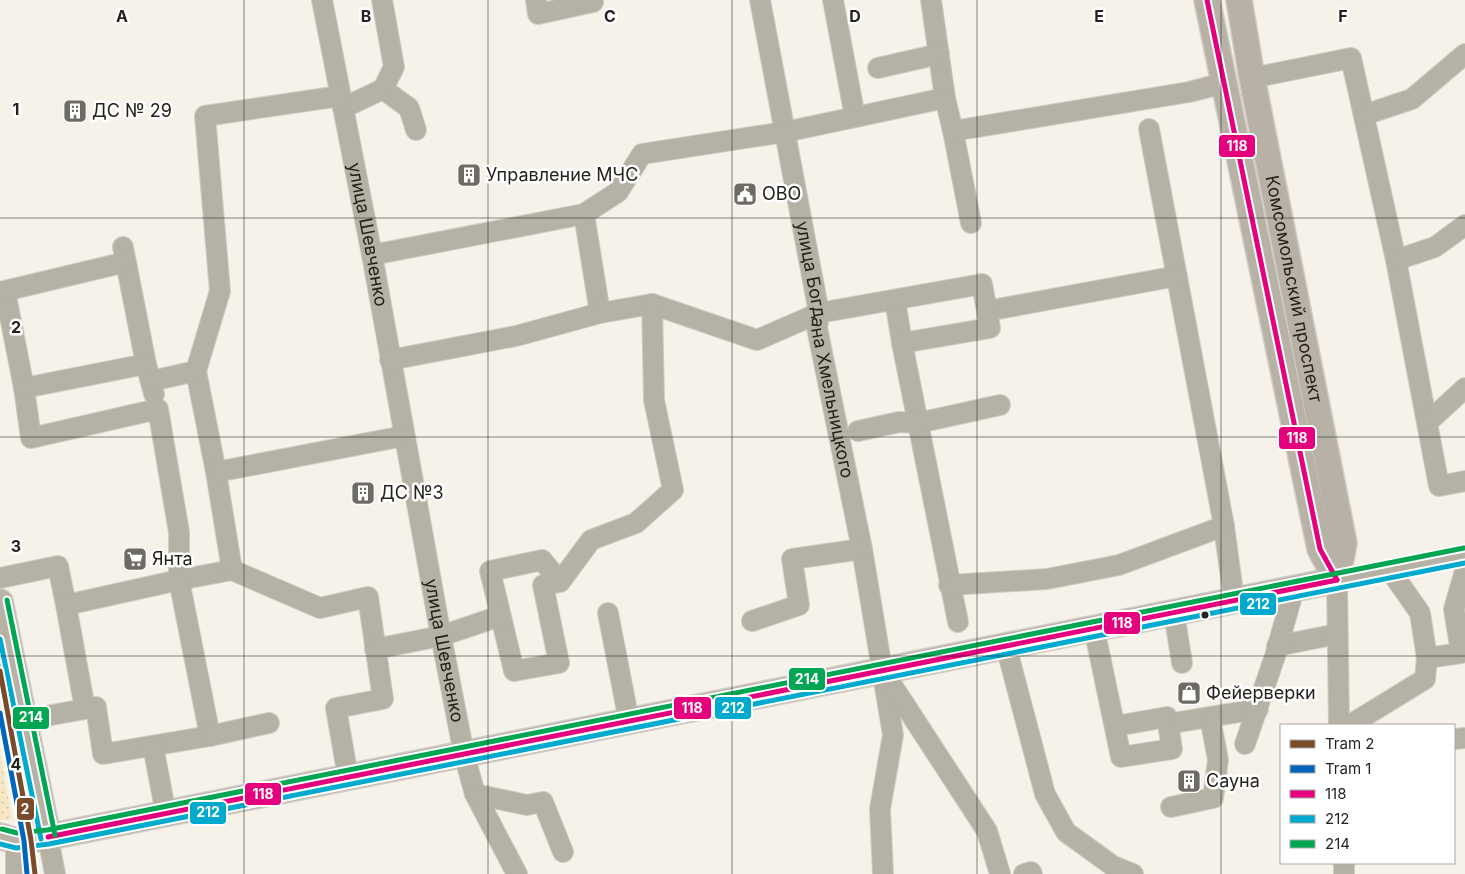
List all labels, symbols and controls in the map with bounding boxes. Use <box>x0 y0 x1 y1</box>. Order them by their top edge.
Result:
text: A <box>116 6 128 26</box>
text: B <box>361 6 371 26</box>
text: C <box>604 6 616 26</box>
text: D <box>849 6 861 26</box>
text: E <box>1094 6 1104 26</box>
text: F <box>1338 6 1348 26</box>
building icon: ДС № 29 <box>62 98 88 124</box>
text: 1 <box>13 99 19 119</box>
place label: ДС № 29 <box>92 100 172 121</box>
line badge: 118 <box>1218 134 1256 158</box>
text: 118 <box>1226 137 1248 154</box>
street label: улица Шевченко <box>344 161 392 308</box>
building icon: Управление МЧС <box>456 162 482 188</box>
place label: Управление МЧС <box>486 164 638 185</box>
street label: Комсомольский проспект <box>1262 174 1327 405</box>
public building icon: ОВО <box>732 181 758 207</box>
place label: ОВО <box>762 183 801 204</box>
street label: улица Богдана Хмельницкого <box>792 219 858 480</box>
text: 2 <box>11 317 21 337</box>
line badge: 118 <box>1278 426 1316 450</box>
text: 118 <box>1286 429 1308 446</box>
building icon: ДС №3 <box>350 480 376 506</box>
place label: ДС №3 <box>380 482 444 503</box>
text: 3 <box>11 536 21 556</box>
supermarket icon: Янта <box>122 546 148 572</box>
place label: Янта <box>152 548 193 569</box>
street label: улица Шевченко <box>421 577 469 724</box>
line badge: 212 <box>1239 592 1277 616</box>
text: 212 <box>1246 595 1270 612</box>
unlabelled marker <box>1200 610 1210 620</box>
line badge: 118 <box>1103 611 1141 635</box>
text: 118 <box>1111 614 1133 631</box>
line badge: 214 <box>788 667 826 691</box>
text: 214 <box>795 670 819 687</box>
shop icon: Фейерверки <box>1176 680 1202 706</box>
place label: Фейерверки <box>1206 682 1316 703</box>
line badge: 118 <box>673 696 712 720</box>
line badge: 212 <box>714 696 752 720</box>
text: 118 <box>681 699 703 716</box>
text: 212 <box>721 699 745 716</box>
line badge: 214 <box>12 706 50 730</box>
text: 214 <box>19 708 43 725</box>
legend <box>1280 724 1455 864</box>
text: Tram 2 <box>1325 734 1374 753</box>
text: 4 <box>11 754 22 774</box>
text: Tram 1 <box>1325 759 1371 778</box>
building icon: Сауна <box>1176 768 1202 794</box>
place label: Сауна <box>1206 770 1260 791</box>
line badge: 118 <box>244 782 282 806</box>
text: 118 <box>1325 784 1346 803</box>
text: 118 <box>252 785 274 802</box>
line badge: 2 <box>16 797 35 821</box>
text: 2 <box>21 800 30 817</box>
line badge: 212 <box>189 801 227 825</box>
text: 212 <box>196 803 220 820</box>
text: 212 <box>1325 809 1349 828</box>
text: 214 <box>1325 834 1350 853</box>

